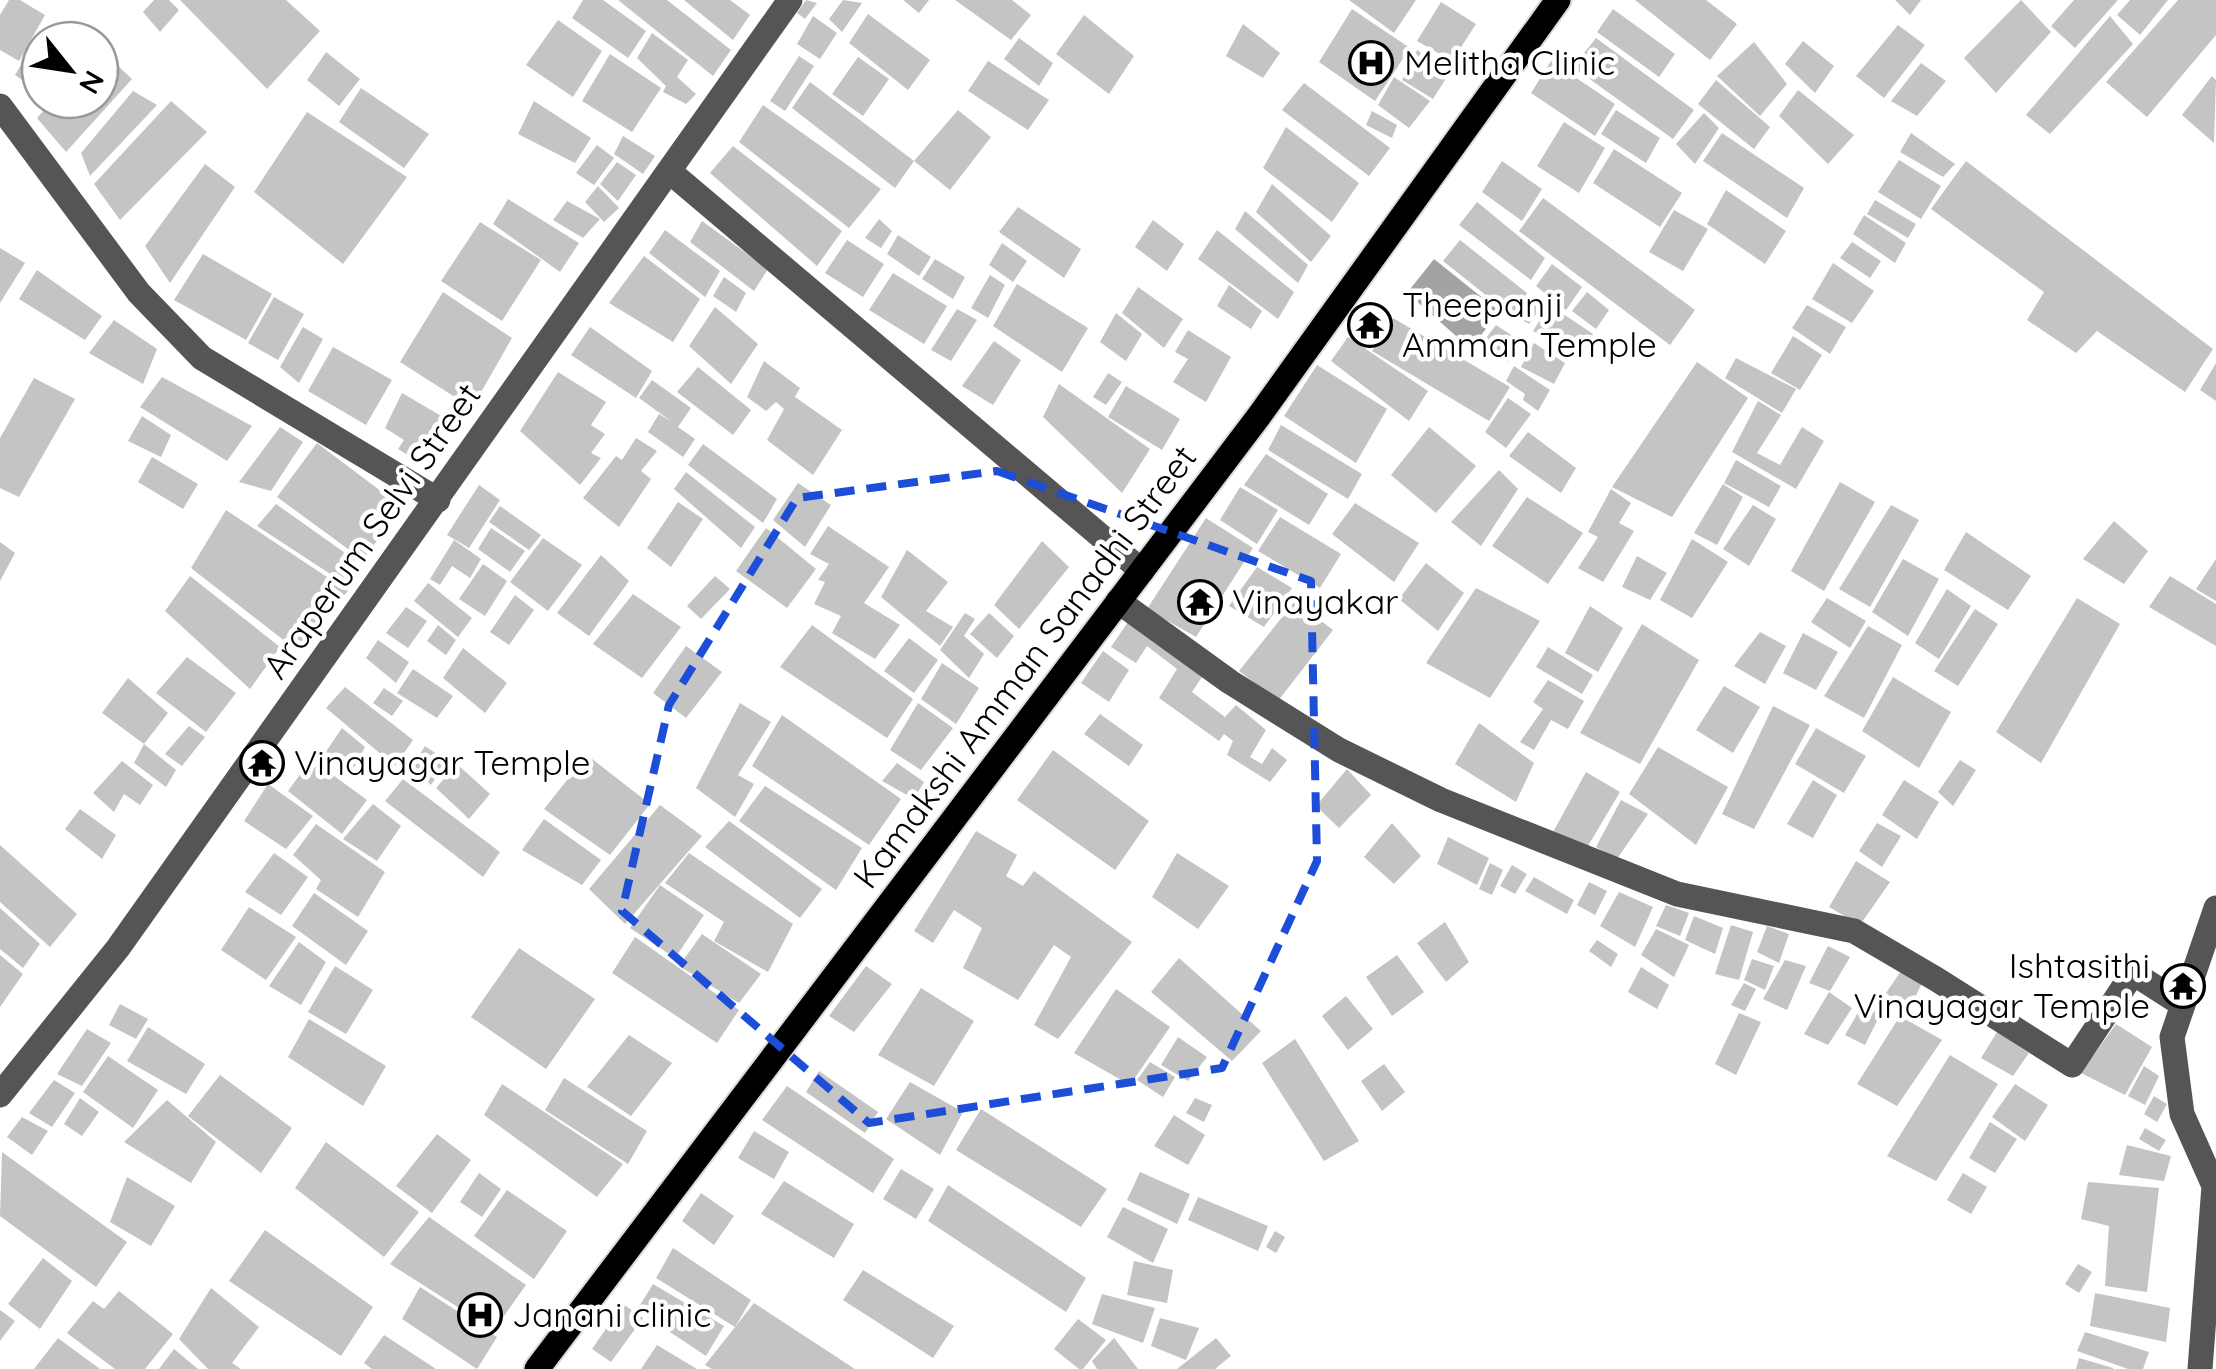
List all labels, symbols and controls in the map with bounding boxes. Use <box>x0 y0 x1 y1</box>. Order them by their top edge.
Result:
north arrow <box>20 20 120 120</box>
hospital icon: Melitha Clinic <box>1348 40 1394 86</box>
place label: Melitha Clinic <box>1404 40 1615 84</box>
text: N <box>72 65 112 100</box>
place label: Theepanji Amman Temple <box>1402 282 1657 366</box>
temple icon: Theepanji Amman Temple <box>1347 302 1393 348</box>
street label: Araperum Selvi Street <box>253 374 490 687</box>
street label: Kamakshi Amman Sanadhi Street <box>843 436 1205 897</box>
temple icon: Vinayakar <box>1177 579 1223 625</box>
place label: Vinayakar <box>1232 579 1399 623</box>
temple icon: Vinayagar Temple <box>239 740 285 786</box>
place label: Vinayagar Temple <box>294 740 591 784</box>
place label: Ishtasithi Vinayagar Temple <box>1853 943 2150 1027</box>
temple icon: Ishtasithi Vinayagar Temple <box>2160 963 2206 1009</box>
hospital icon: Janani clinic <box>457 1292 503 1338</box>
place label: Janani clinic <box>512 1292 711 1336</box>

